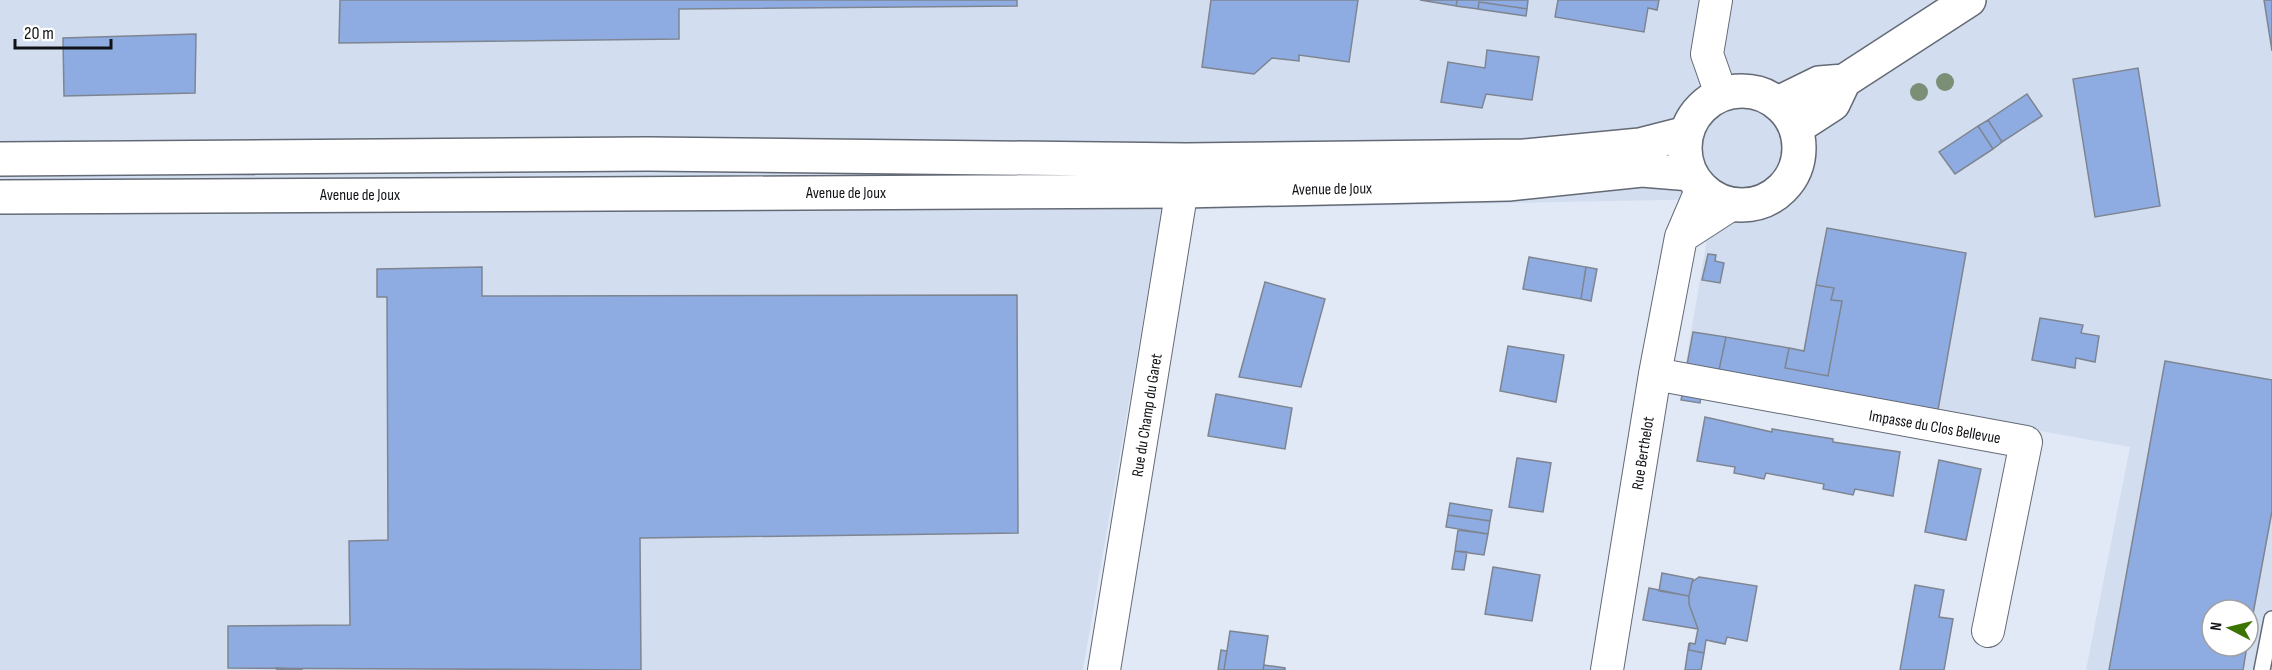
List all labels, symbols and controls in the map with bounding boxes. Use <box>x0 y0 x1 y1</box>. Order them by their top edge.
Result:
scale bar <box>15 12 111 50</box>
text: 20 m <box>24 23 54 44</box>
street label: Avenue de Joux <box>1291 179 1372 200</box>
street label: Avenue de Joux <box>805 184 886 203</box>
street label: Avenue de Joux <box>319 186 400 205</box>
street label: Rue du Champ du Garet <box>1128 352 1167 478</box>
street label: Impasse du Clos Bellevue <box>1867 407 2002 448</box>
street label: Rue Berthelot <box>1628 415 1659 491</box>
north arrow <box>2200 598 2260 658</box>
text: N <box>2207 621 2227 632</box>

